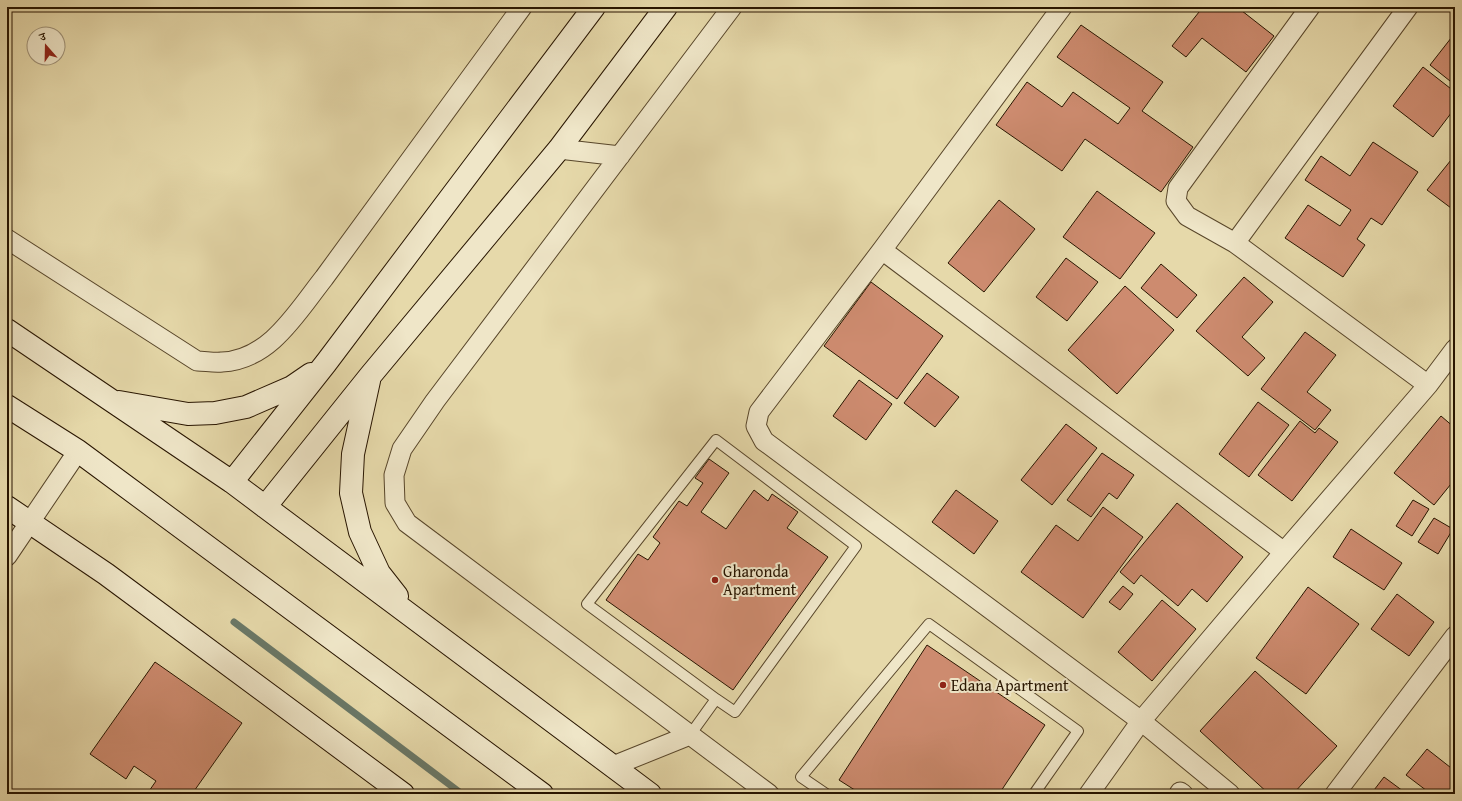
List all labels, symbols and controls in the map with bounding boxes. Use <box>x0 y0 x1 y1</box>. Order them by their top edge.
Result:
north arrow <box>26 26 66 66</box>
text: उ <box>36 28 49 45</box>
place label: Gharonda Apartment <box>723 559 797 601</box>
marker: Gharonda Apartment <box>710 575 720 585</box>
place label: Edana Apartment <box>951 673 1069 697</box>
marker: Edana Apartment <box>938 680 948 690</box>

